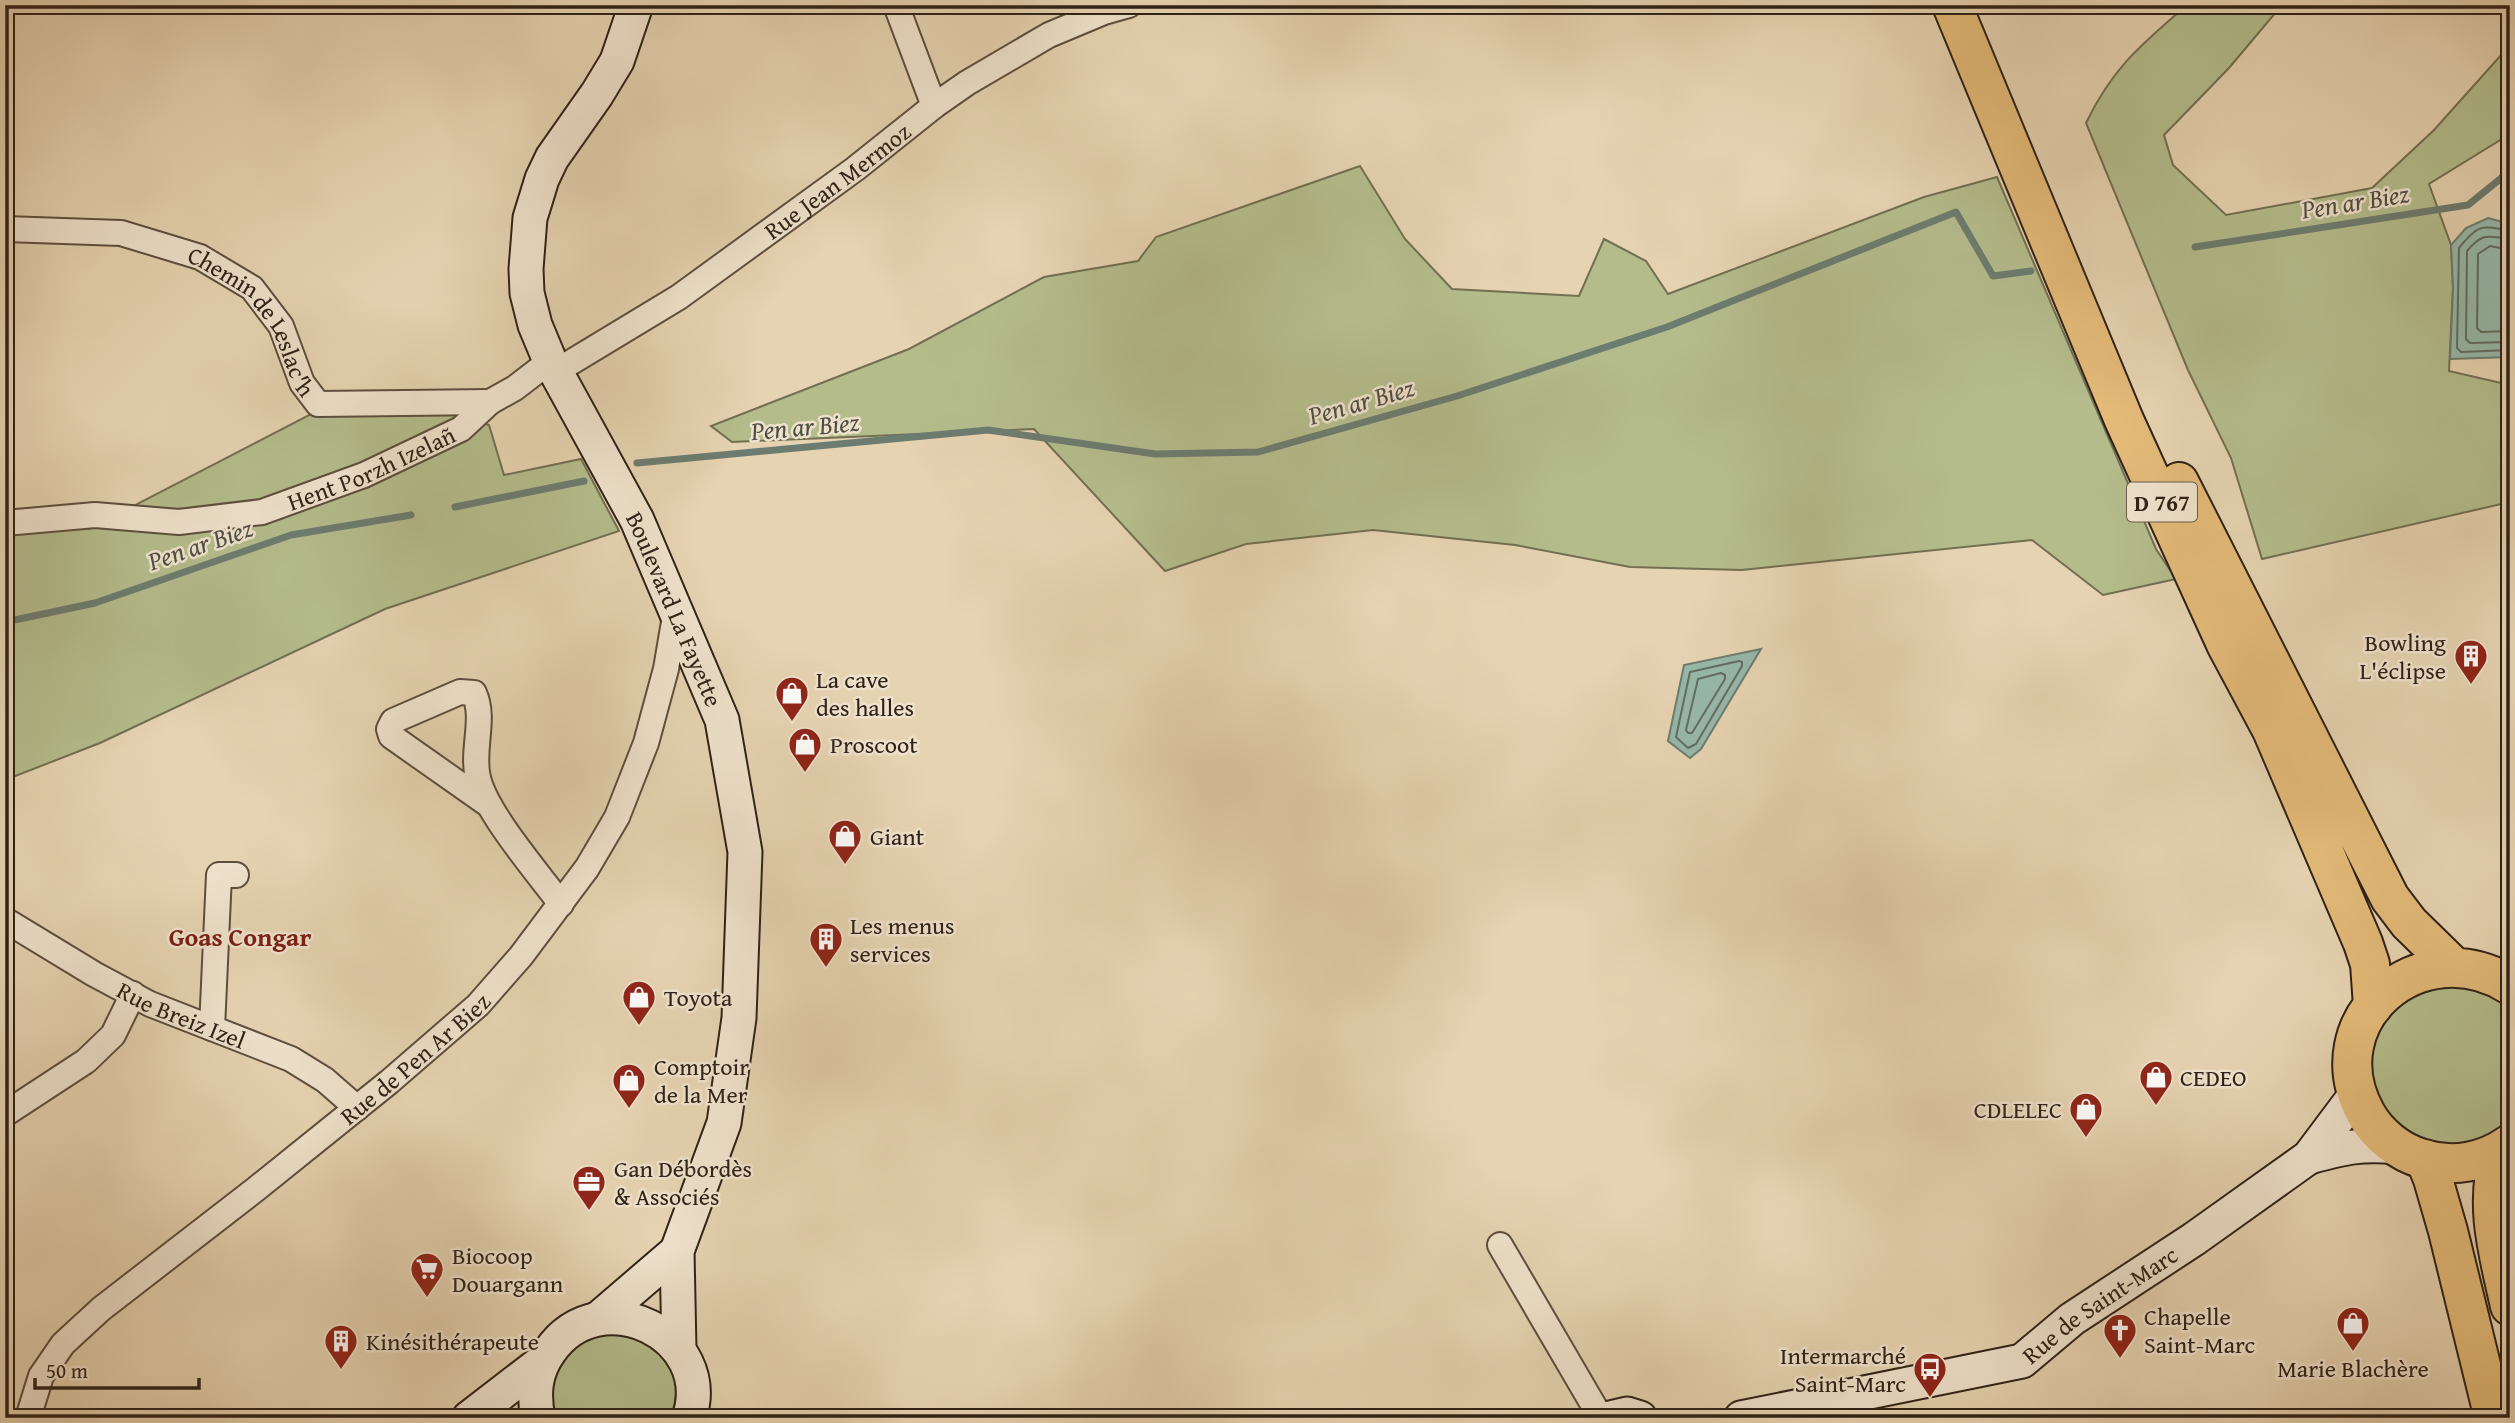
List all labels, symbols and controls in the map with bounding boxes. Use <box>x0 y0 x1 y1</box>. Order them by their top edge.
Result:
street label: Rue Jean Mermoz <box>756 114 918 247</box>
water label: Pen ar Biez <box>2297 173 2412 229</box>
street label: Chemin de Leslac'h <box>184 237 324 404</box>
water label: Pen ar Biez <box>1302 367 1419 435</box>
water label: Pen ar Biez <box>748 402 861 450</box>
street label: Hent Porzh Izelañ <box>282 417 461 519</box>
road number: D 767 <box>2127 482 2197 522</box>
street label: Boulevard La Fayette <box>618 505 732 712</box>
water label: Pen ar Biez <box>141 508 258 580</box>
place label: Bowling L'éclipse <box>2359 625 2446 688</box>
building icon: Bowling L'éclipse <box>2452 637 2490 686</box>
place label: La cave des halles <box>816 662 914 725</box>
shop icon: La cave des halles <box>773 674 811 723</box>
shop icon: Proscoot <box>786 725 824 774</box>
place label: Proscoot <box>830 727 918 762</box>
shop icon: Giant <box>826 817 864 866</box>
place label: Giant <box>870 819 925 854</box>
place label: Les menus services <box>850 908 955 971</box>
district label: Goas Congar <box>169 917 311 956</box>
building icon: Les menus services <box>807 920 845 969</box>
street label: Rue Breiz Izel <box>111 972 251 1057</box>
shop icon: Toyota <box>620 978 658 1027</box>
place label: Toyota <box>664 980 733 1015</box>
street label: Rue de Pen Ar Biez <box>332 985 498 1133</box>
place label: Comptoir de la Mer <box>654 1049 749 1112</box>
shop icon: CEDEO <box>2137 1058 2175 1107</box>
place label: CEDEO <box>2180 1060 2246 1095</box>
shop icon: Comptoir de la Mer <box>610 1061 648 1110</box>
shop icon: CDLELEC <box>2067 1090 2105 1139</box>
place label: CDLELEC <box>1974 1092 2062 1127</box>
place label: Gan Débordès & Associés <box>614 1151 752 1214</box>
office icon: Gan Débordès & Associés <box>570 1163 608 1212</box>
street label: Rue de Saint-Marc <box>2014 1237 2185 1372</box>
place label: Biocoop Douargann <box>452 1238 564 1301</box>
supermarket icon: Biocoop Douargann <box>408 1250 446 1299</box>
place label: Chapelle Saint-Marc <box>2144 1299 2256 1362</box>
shop icon: Marie Blachère <box>2334 1304 2372 1353</box>
church icon: Chapelle Saint-Marc <box>2101 1311 2139 1360</box>
building icon: Kinésithérapeute <box>322 1322 360 1371</box>
place label: Kinésithérapeute <box>366 1324 539 1359</box>
place label: Intermarché Saint-Marc <box>1780 1338 1906 1401</box>
scale bar <box>35 1346 200 1390</box>
bus stop icon: Intermarché Saint-Marc <box>1911 1350 1949 1399</box>
place label: Marie Blachère <box>2277 1351 2429 1386</box>
text: 50 m <box>46 1355 88 1386</box>

